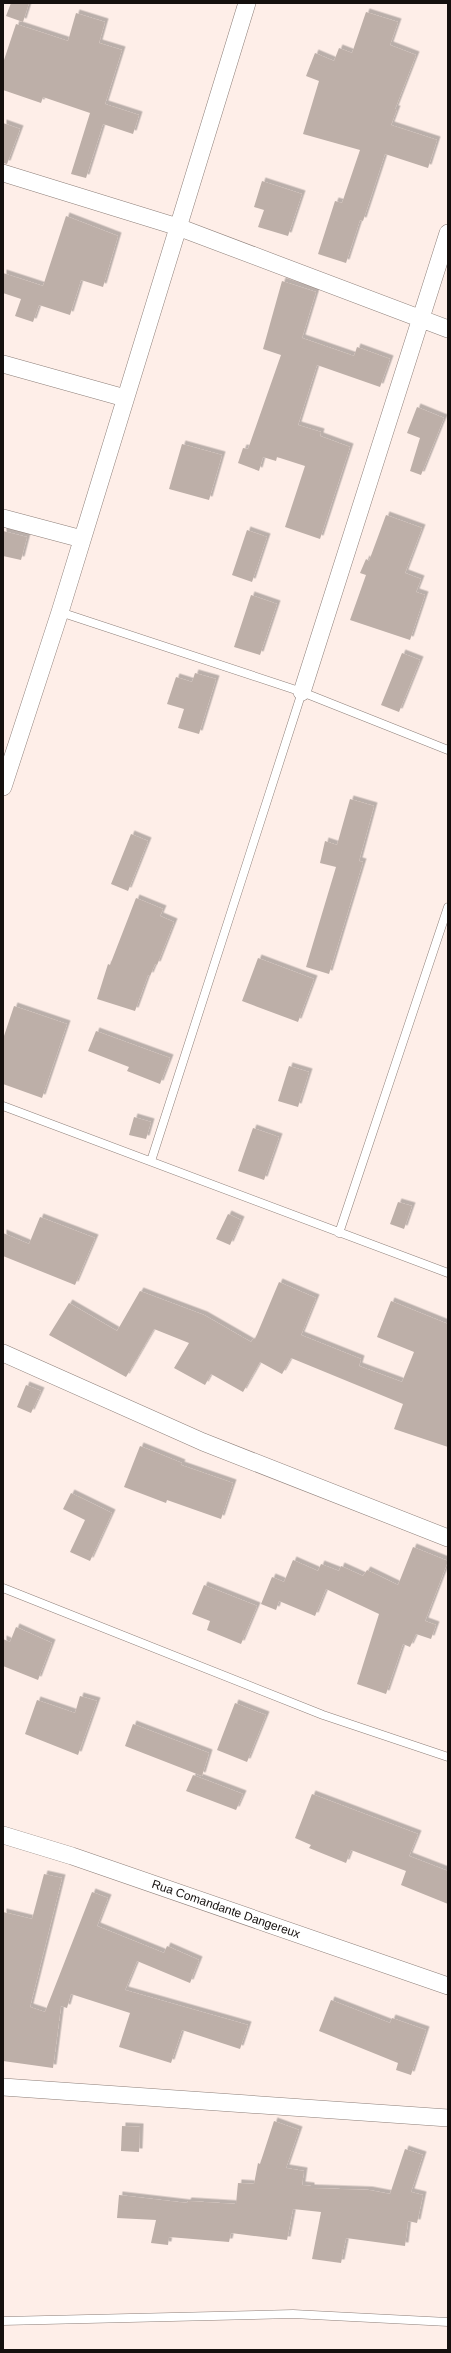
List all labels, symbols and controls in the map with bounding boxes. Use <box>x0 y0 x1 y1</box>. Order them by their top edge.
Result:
street label: Rua Comandante Dangereux <box>150 1877 302 1941</box>

